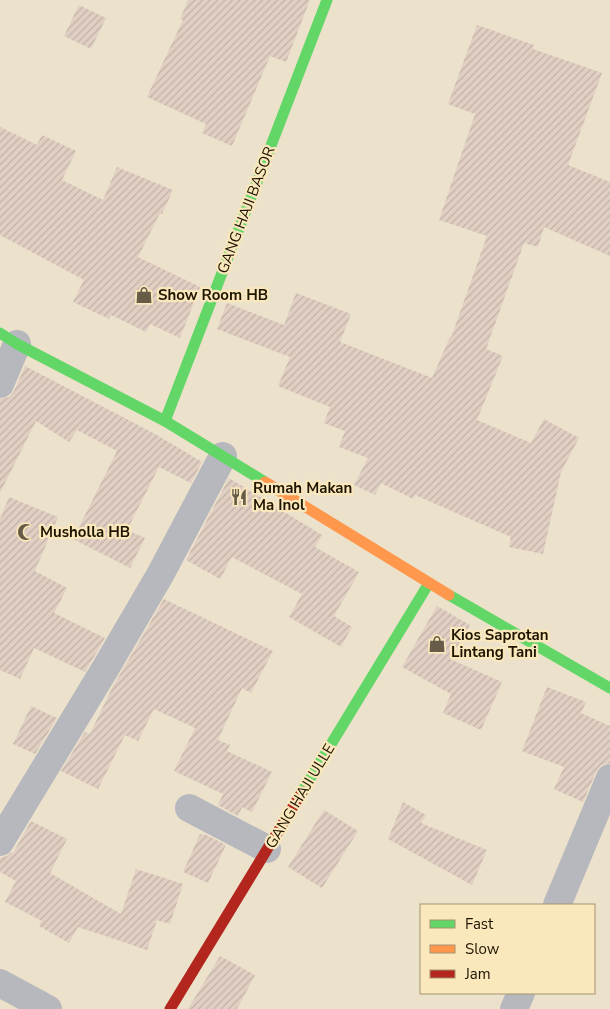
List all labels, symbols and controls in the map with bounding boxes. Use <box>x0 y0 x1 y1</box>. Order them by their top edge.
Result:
street label: GANG HAJI BASOR <box>213 144 279 276</box>
shop icon: Show Room HB <box>134 285 154 305</box>
place label: Show Room HB <box>158 285 268 305</box>
place label: Rumah Makan Ma Inol <box>253 478 352 515</box>
restaurant icon: Rumah Makan Ma Inol <box>229 487 249 507</box>
mosque icon: Musholla HB <box>16 522 36 542</box>
place label: Musholla HB <box>40 522 130 542</box>
place label: Kios Saprotan Lintang Tani <box>451 625 549 662</box>
shop icon: Kios Saprotan Lintang Tani <box>427 634 447 654</box>
street label: GANG HAJI ULLE <box>261 740 339 852</box>
legend <box>420 904 595 994</box>
text: Fast <box>465 914 494 934</box>
text: Slow <box>465 939 500 959</box>
text: Jam <box>464 964 491 984</box>

